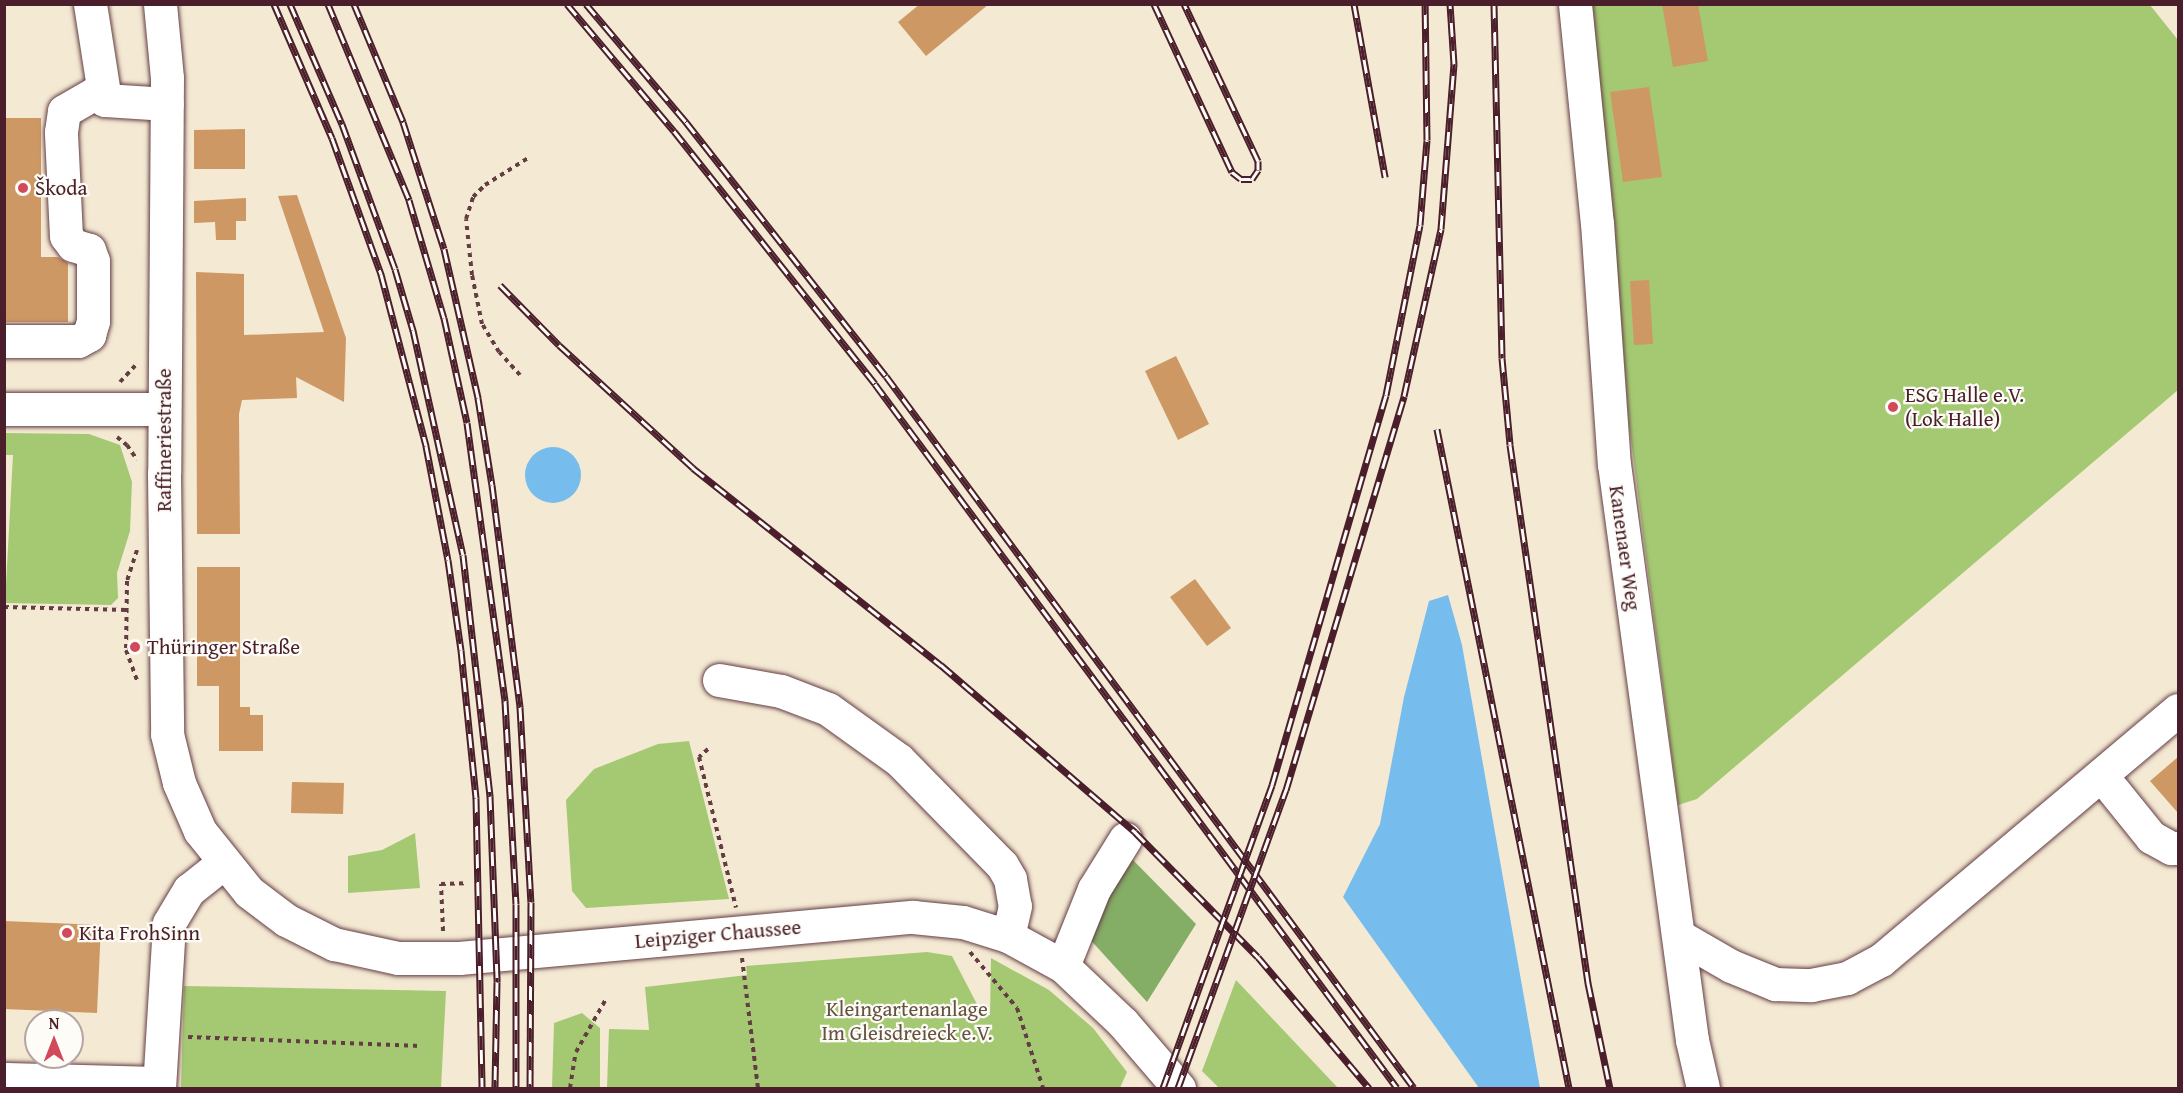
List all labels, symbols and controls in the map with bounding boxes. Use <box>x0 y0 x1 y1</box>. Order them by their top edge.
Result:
place label: Škoda <box>35 175 87 201</box>
marker: Škoda <box>16 181 30 195</box>
street label: Raffineriestraße <box>151 368 177 512</box>
place label: ESG Halle e.V. (Lok Halle) <box>1905 382 2024 432</box>
marker: ESG Halle e.V. (Lok Halle) <box>1886 400 1900 414</box>
street label: Kanenaer Weg <box>1604 484 1646 612</box>
place label: Thüringer Straße <box>147 634 300 660</box>
marker: Thüringer Straße <box>128 640 142 654</box>
street label: Leipziger Chaussee <box>634 914 802 954</box>
place label: Kita FrohSinn <box>79 920 200 946</box>
marker: Kita FrohSinn <box>60 926 74 940</box>
park label: Kleingartenanlage Im Gleisdreieck e.V. <box>821 996 993 1046</box>
north arrow <box>24 1009 84 1069</box>
text: N <box>49 1011 59 1035</box>

